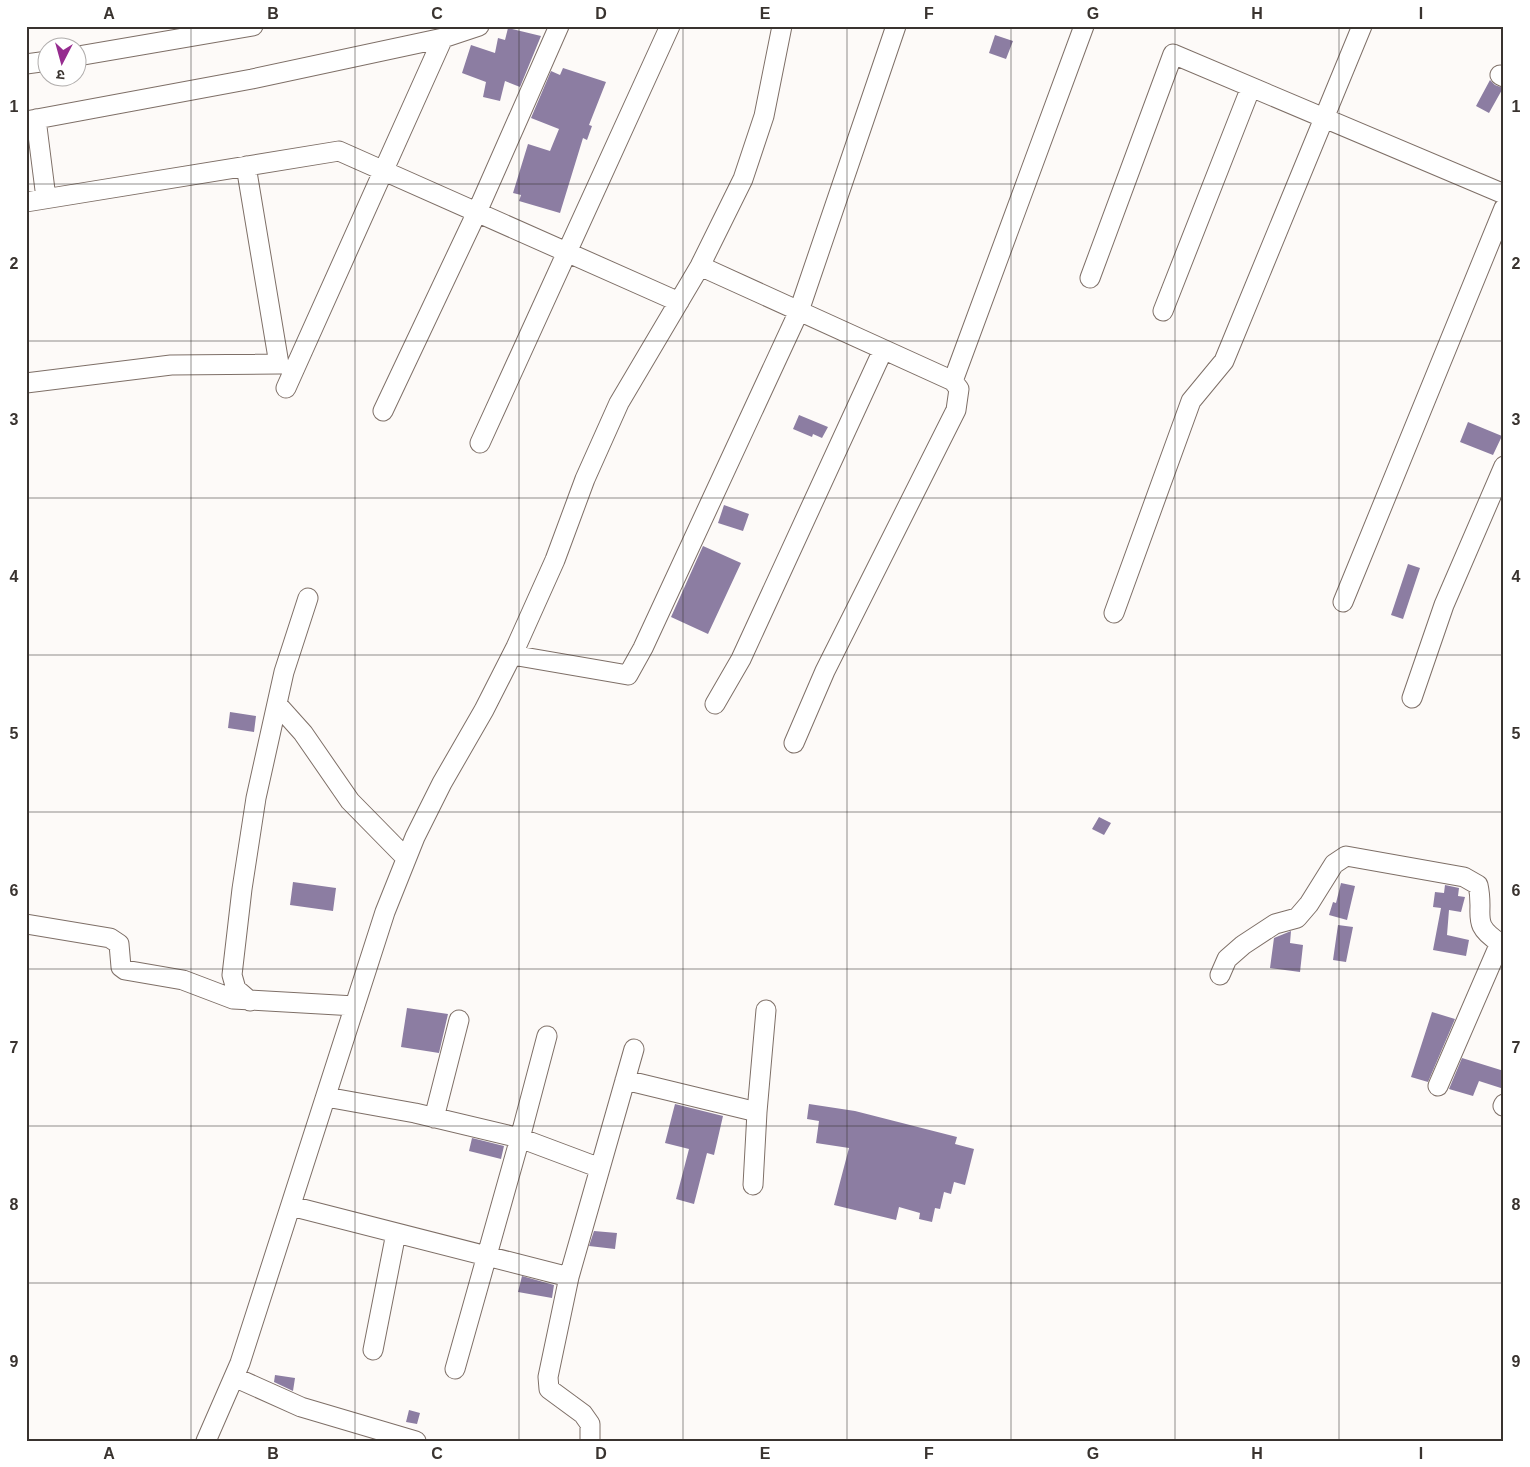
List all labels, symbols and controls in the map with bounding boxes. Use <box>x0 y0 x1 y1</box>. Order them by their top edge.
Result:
text: A <box>103 5 115 22</box>
text: B <box>267 5 279 22</box>
text: C <box>431 5 443 22</box>
text: D <box>595 5 607 22</box>
text: E <box>760 5 771 22</box>
text: F <box>924 5 934 22</box>
text: G <box>1087 5 1099 22</box>
text: H <box>1251 5 1263 22</box>
text: I <box>1419 5 1423 22</box>
north arrow <box>38 38 88 88</box>
text: उ <box>55 66 66 83</box>
text: 1 <box>10 98 19 115</box>
text: 1 <box>1512 98 1521 115</box>
text: 2 <box>10 255 19 272</box>
text: 2 <box>1512 255 1521 272</box>
text: 3 <box>10 411 19 428</box>
text: 3 <box>1512 411 1521 428</box>
text: 4 <box>10 568 19 585</box>
text: 4 <box>1512 568 1521 585</box>
text: 5 <box>10 725 19 742</box>
text: 5 <box>1512 725 1521 742</box>
text: 6 <box>10 882 19 899</box>
text: 6 <box>1512 882 1521 899</box>
text: 7 <box>10 1039 19 1056</box>
text: 7 <box>1512 1039 1521 1056</box>
text: 8 <box>10 1196 19 1213</box>
text: 8 <box>1512 1196 1521 1213</box>
text: 9 <box>10 1353 19 1370</box>
text: 9 <box>1512 1353 1521 1370</box>
text: A <box>103 1445 115 1462</box>
text: B <box>267 1445 279 1462</box>
text: C <box>431 1445 443 1462</box>
text: D <box>595 1445 607 1462</box>
text: E <box>760 1445 771 1462</box>
text: F <box>924 1445 934 1462</box>
text: G <box>1087 1445 1099 1462</box>
text: H <box>1251 1445 1263 1462</box>
text: I <box>1419 1445 1423 1462</box>

